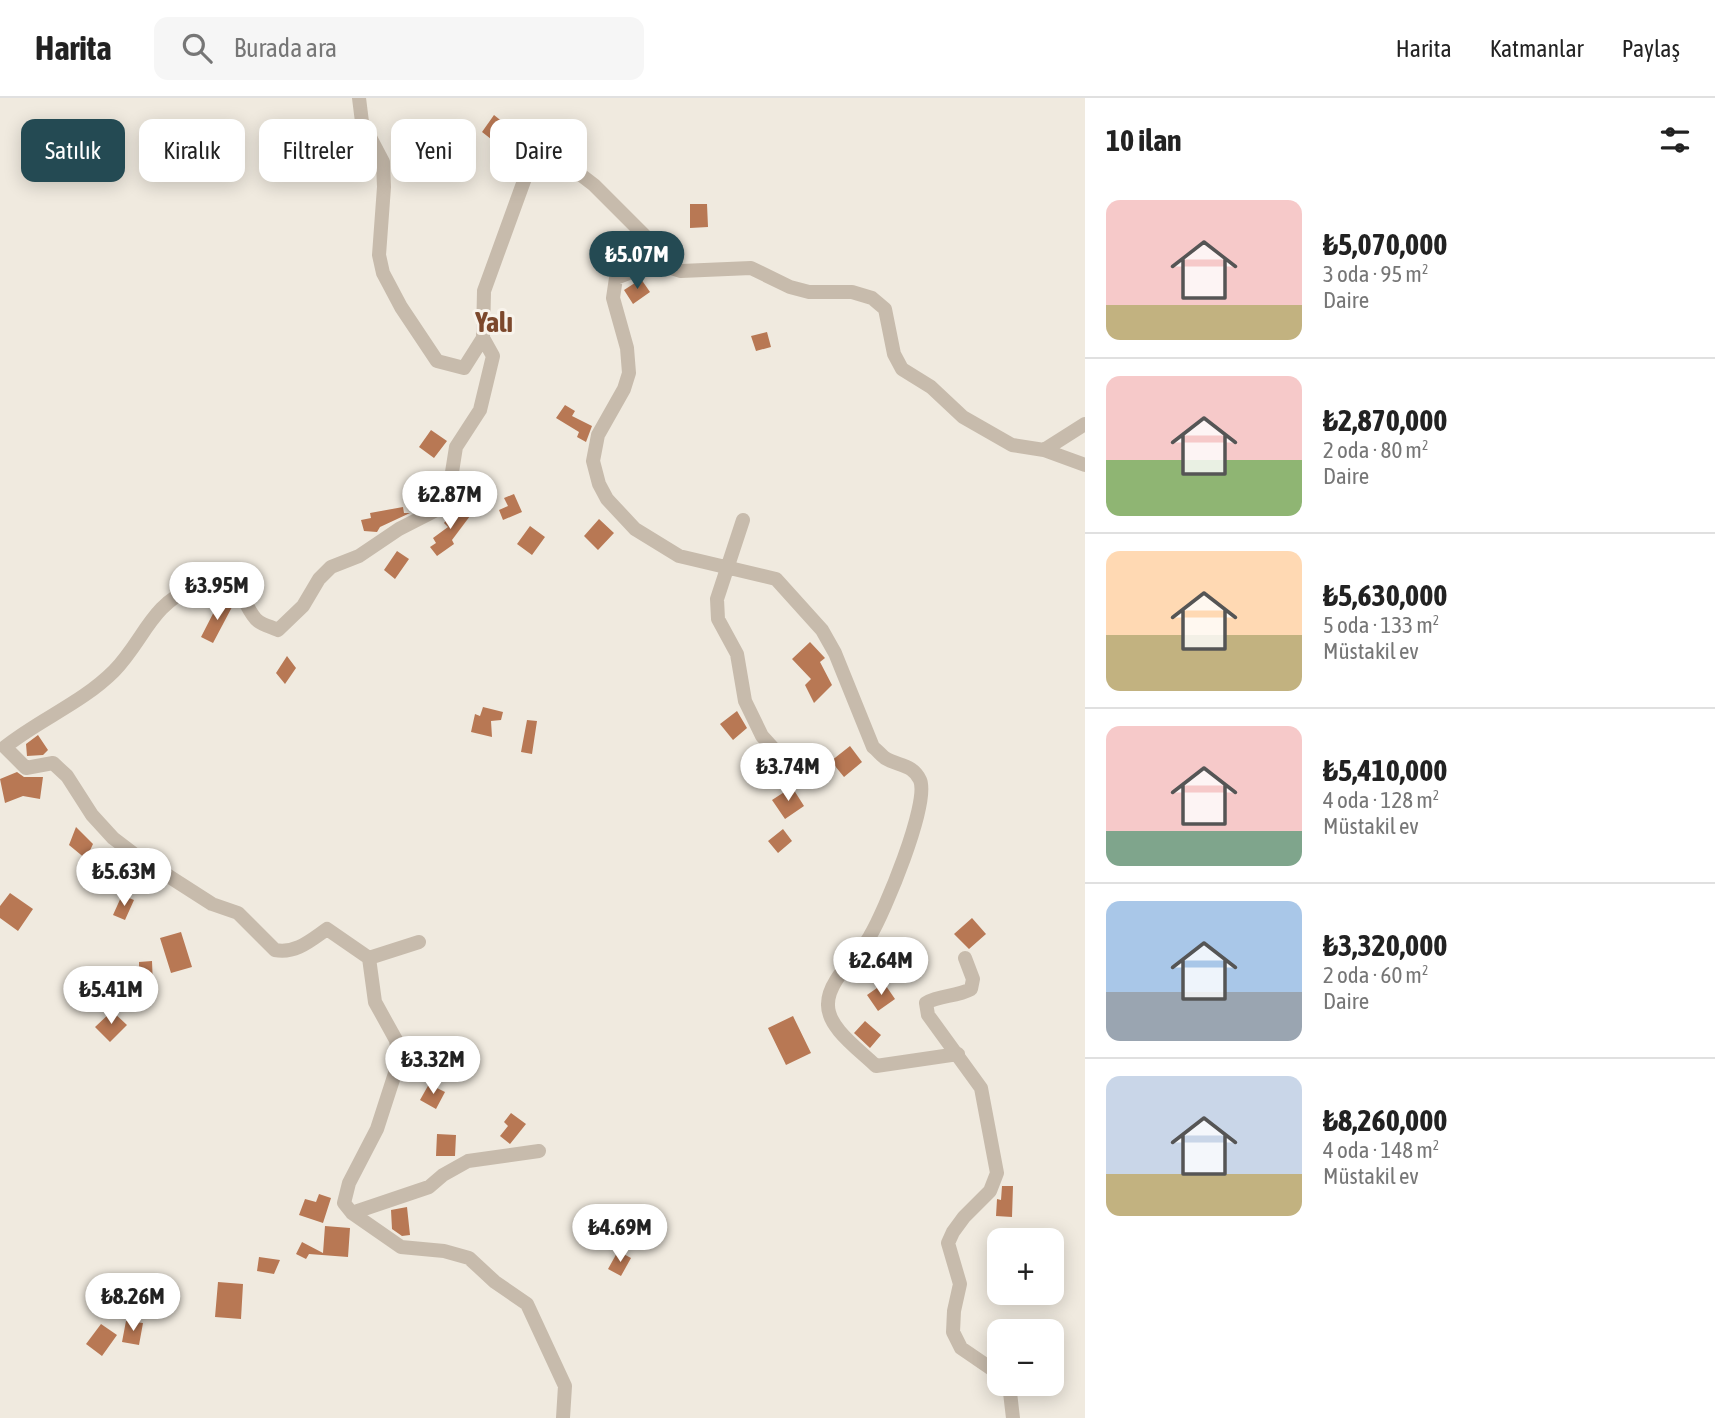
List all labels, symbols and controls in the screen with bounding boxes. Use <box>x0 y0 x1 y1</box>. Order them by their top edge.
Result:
search box <box>154 17 644 80</box>
text: Harita <box>35 29 112 67</box>
icon: search <box>178 29 216 67</box>
text: Burada ara <box>234 33 337 63</box>
text: Harita <box>1396 35 1452 62</box>
text: Katmanlar <box>1490 35 1584 62</box>
text: Paylaş <box>1622 35 1680 62</box>
chip: Satılık <box>21 119 125 182</box>
chip: Kiralık <box>139 119 245 182</box>
chip: Filtreler <box>259 119 377 182</box>
chip: Yeni <box>391 119 476 182</box>
chip: Daire <box>490 119 587 182</box>
icon: filters <box>1656 121 1694 159</box>
text: 10 ilan <box>1106 123 1182 157</box>
text: ₺5,070,000 <box>1323 227 1447 261</box>
icon: home <box>1162 228 1246 312</box>
pin: ₺5.07M <box>580 232 694 291</box>
text: ₺5.07M <box>605 241 669 267</box>
text: 3 oda · 95 m² <box>1323 261 1428 287</box>
text: Daire <box>1323 287 1369 313</box>
district label: Yalı <box>474 306 513 338</box>
text: ₺2,870,000 <box>1323 403 1447 437</box>
icon: home <box>1162 404 1246 488</box>
text: 2 oda · 80 m² <box>1323 437 1428 463</box>
text: Daire <box>1323 463 1369 489</box>
pin: ₺2.87M <box>393 472 507 531</box>
text: ₺2.87M <box>418 481 482 507</box>
pin: ₺3.95M <box>160 562 274 622</box>
text: ₺3.95M <box>185 572 249 598</box>
text: ₺5,630,000 <box>1323 578 1447 612</box>
icon: home <box>1162 579 1246 663</box>
text: 5 oda · 133 m² <box>1323 612 1439 638</box>
text: Müstakil ev <box>1323 638 1419 664</box>
pin: ₺3.74M <box>731 744 845 803</box>
text: ₺3.74M <box>756 753 820 779</box>
text: ₺5,410,000 <box>1323 753 1447 787</box>
icon: home <box>1162 754 1246 838</box>
text: 4 oda · 128 m² <box>1323 787 1439 813</box>
text: Müstakil ev <box>1323 813 1419 839</box>
pin: ₺5.63M <box>67 848 181 908</box>
text: ₺5.63M <box>92 858 156 884</box>
text: ₺3,320,000 <box>1323 928 1447 962</box>
icon: home <box>1162 929 1246 1013</box>
pin: ₺2.64M <box>824 937 938 997</box>
text: ₺2.64M <box>849 947 913 973</box>
text: 2 oda · 60 m² <box>1323 962 1428 988</box>
pin: ₺5.41M <box>54 967 168 1026</box>
text: ₺5.41M <box>79 976 143 1002</box>
text: Daire <box>1323 988 1369 1014</box>
pin: ₺3.32M <box>376 1037 490 1096</box>
text: ₺3.32M <box>401 1046 465 1072</box>
text: ₺8,260,000 <box>1323 1103 1447 1137</box>
icon: home <box>1162 1104 1246 1188</box>
text: 4 oda · 148 m² <box>1323 1137 1439 1163</box>
text: Müstakil ev <box>1323 1163 1419 1189</box>
pin: ₺4.69M <box>563 1204 677 1264</box>
text: ₺4.69M <box>588 1214 652 1240</box>
map controls <box>987 1228 1064 1396</box>
button: + <box>987 1228 1064 1305</box>
pin: ₺8.26M <box>76 1274 190 1333</box>
text: ₺8.26M <box>101 1283 165 1309</box>
button: − <box>987 1319 1064 1396</box>

